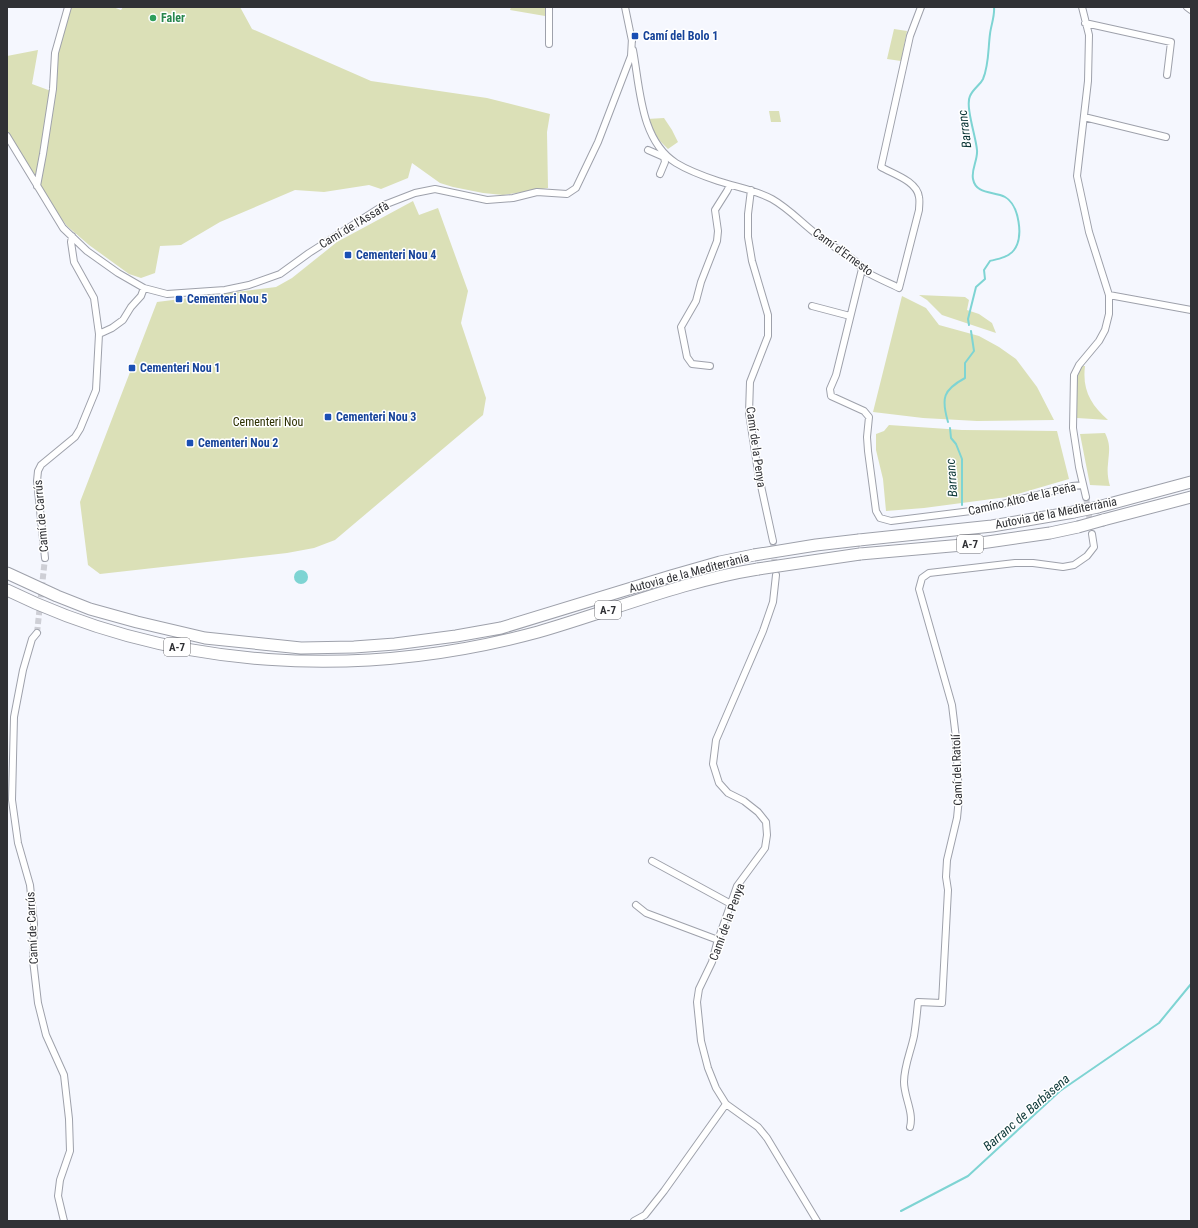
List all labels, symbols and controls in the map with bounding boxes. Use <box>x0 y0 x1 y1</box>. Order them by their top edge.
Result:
place label: Faler <box>161 11 185 25</box>
marker: Faler <box>148 13 158 23</box>
place label: Camí del Bolo 1 <box>643 29 718 43</box>
marker: Camí del Bolo 1 <box>630 31 640 41</box>
water label: Barranc <box>955 109 974 149</box>
street label: Camí de l'Assafà <box>317 199 392 251</box>
street label: Camí d'Ernesto <box>810 225 876 279</box>
place label: Cementeri Nou 4 <box>356 248 436 262</box>
marker: Cementeri Nou 4 <box>343 250 353 260</box>
place label: Cementeri Nou 5 <box>187 292 267 306</box>
marker: Cementeri Nou 5 <box>174 294 184 304</box>
place label: Cementeri Nou 1 <box>140 361 220 375</box>
marker: Cementeri Nou 1 <box>127 363 137 373</box>
street label: Camí de la Penya <box>743 406 769 489</box>
place label: Cementeri Nou 3 <box>336 410 416 424</box>
marker: Cementeri Nou 3 <box>323 412 333 422</box>
park label: Cementeri Nou <box>233 415 303 429</box>
place label: Cementeri Nou 2 <box>198 436 278 450</box>
marker: Cementeri Nou 2 <box>185 438 195 448</box>
water label: Barranc <box>943 458 960 498</box>
street label: Camí de Carrús <box>31 479 51 553</box>
street label: Camíno Alto de la Peña <box>967 480 1078 518</box>
street label: Autovia de la Mediterrània <box>994 494 1118 532</box>
road number: A-7 <box>957 535 983 553</box>
street label: Autovia de la Mediterrània <box>627 550 751 596</box>
road number: A-7 <box>595 601 621 619</box>
road number: A-7 <box>164 638 190 656</box>
street label: Camí del Ratolí <box>949 733 965 806</box>
street label: Camí de la Penya <box>706 881 748 963</box>
street label: Camí de Carrús <box>23 891 41 965</box>
water label: Barranc de Barbàsena <box>980 1071 1072 1154</box>

